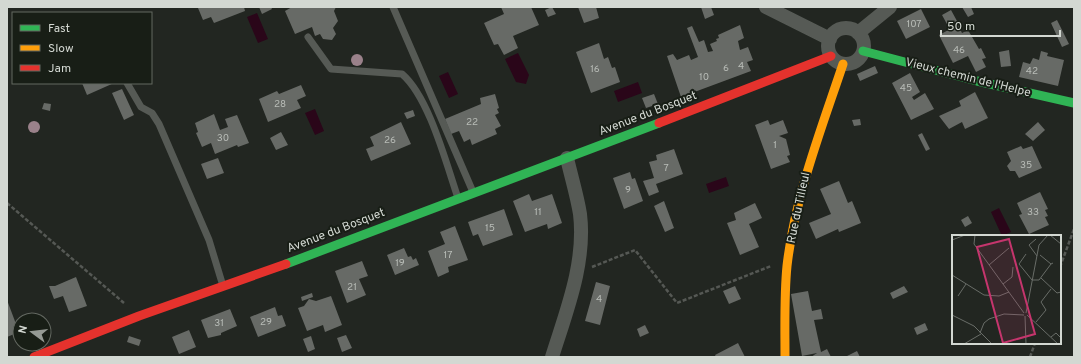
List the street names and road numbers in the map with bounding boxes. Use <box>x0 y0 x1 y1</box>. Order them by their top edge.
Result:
street label: Vieux chemin de l'Helpe <box>904 55 1032 101</box>
street label: Avenue du Bosquet <box>597 88 699 140</box>
street label: Rue du Tilleul <box>784 171 814 245</box>
street label: Avenue du Bosquet <box>285 205 387 257</box>

